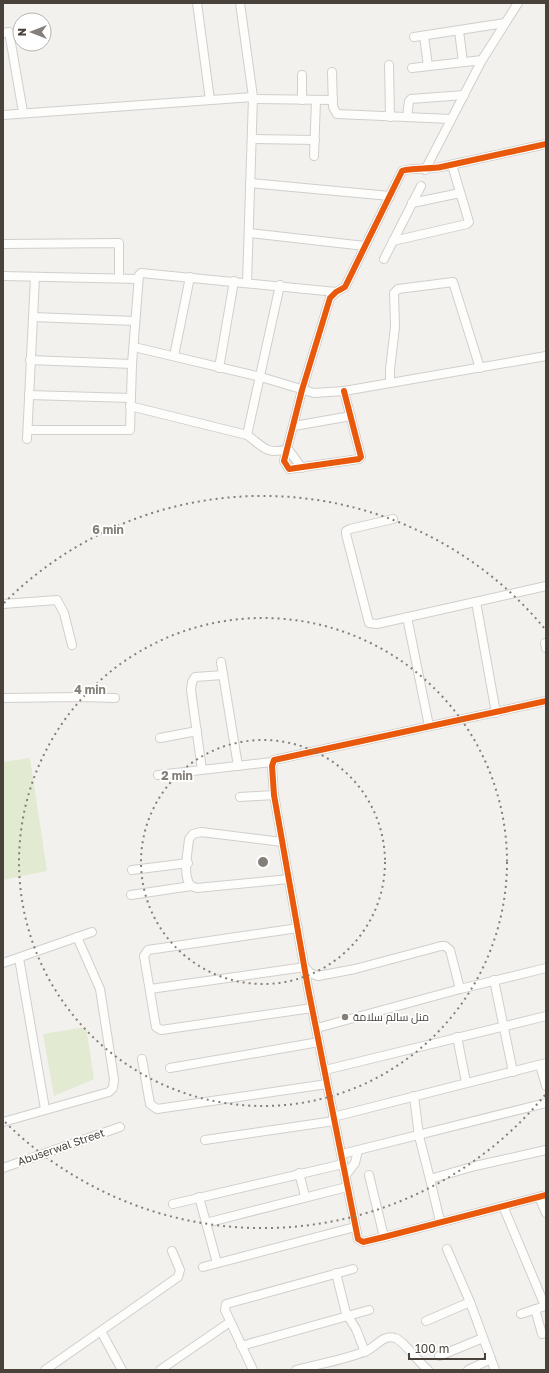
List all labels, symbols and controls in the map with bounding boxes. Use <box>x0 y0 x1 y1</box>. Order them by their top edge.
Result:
north arrow <box>12 12 52 52</box>
text: N <box>15 28 28 36</box>
text: 6 min <box>92 522 124 537</box>
text: 4 min <box>74 682 106 697</box>
text: 2 min <box>161 768 193 783</box>
centre of rings <box>256 855 270 869</box>
place label: منل سالم سلامة <box>353 1010 429 1025</box>
marker: منل سالم سلامة <box>340 1012 350 1022</box>
street label: Abuserwal Street <box>16 1126 106 1168</box>
scale bar <box>409 1335 485 1361</box>
text: 100 m <box>415 1341 449 1356</box>

